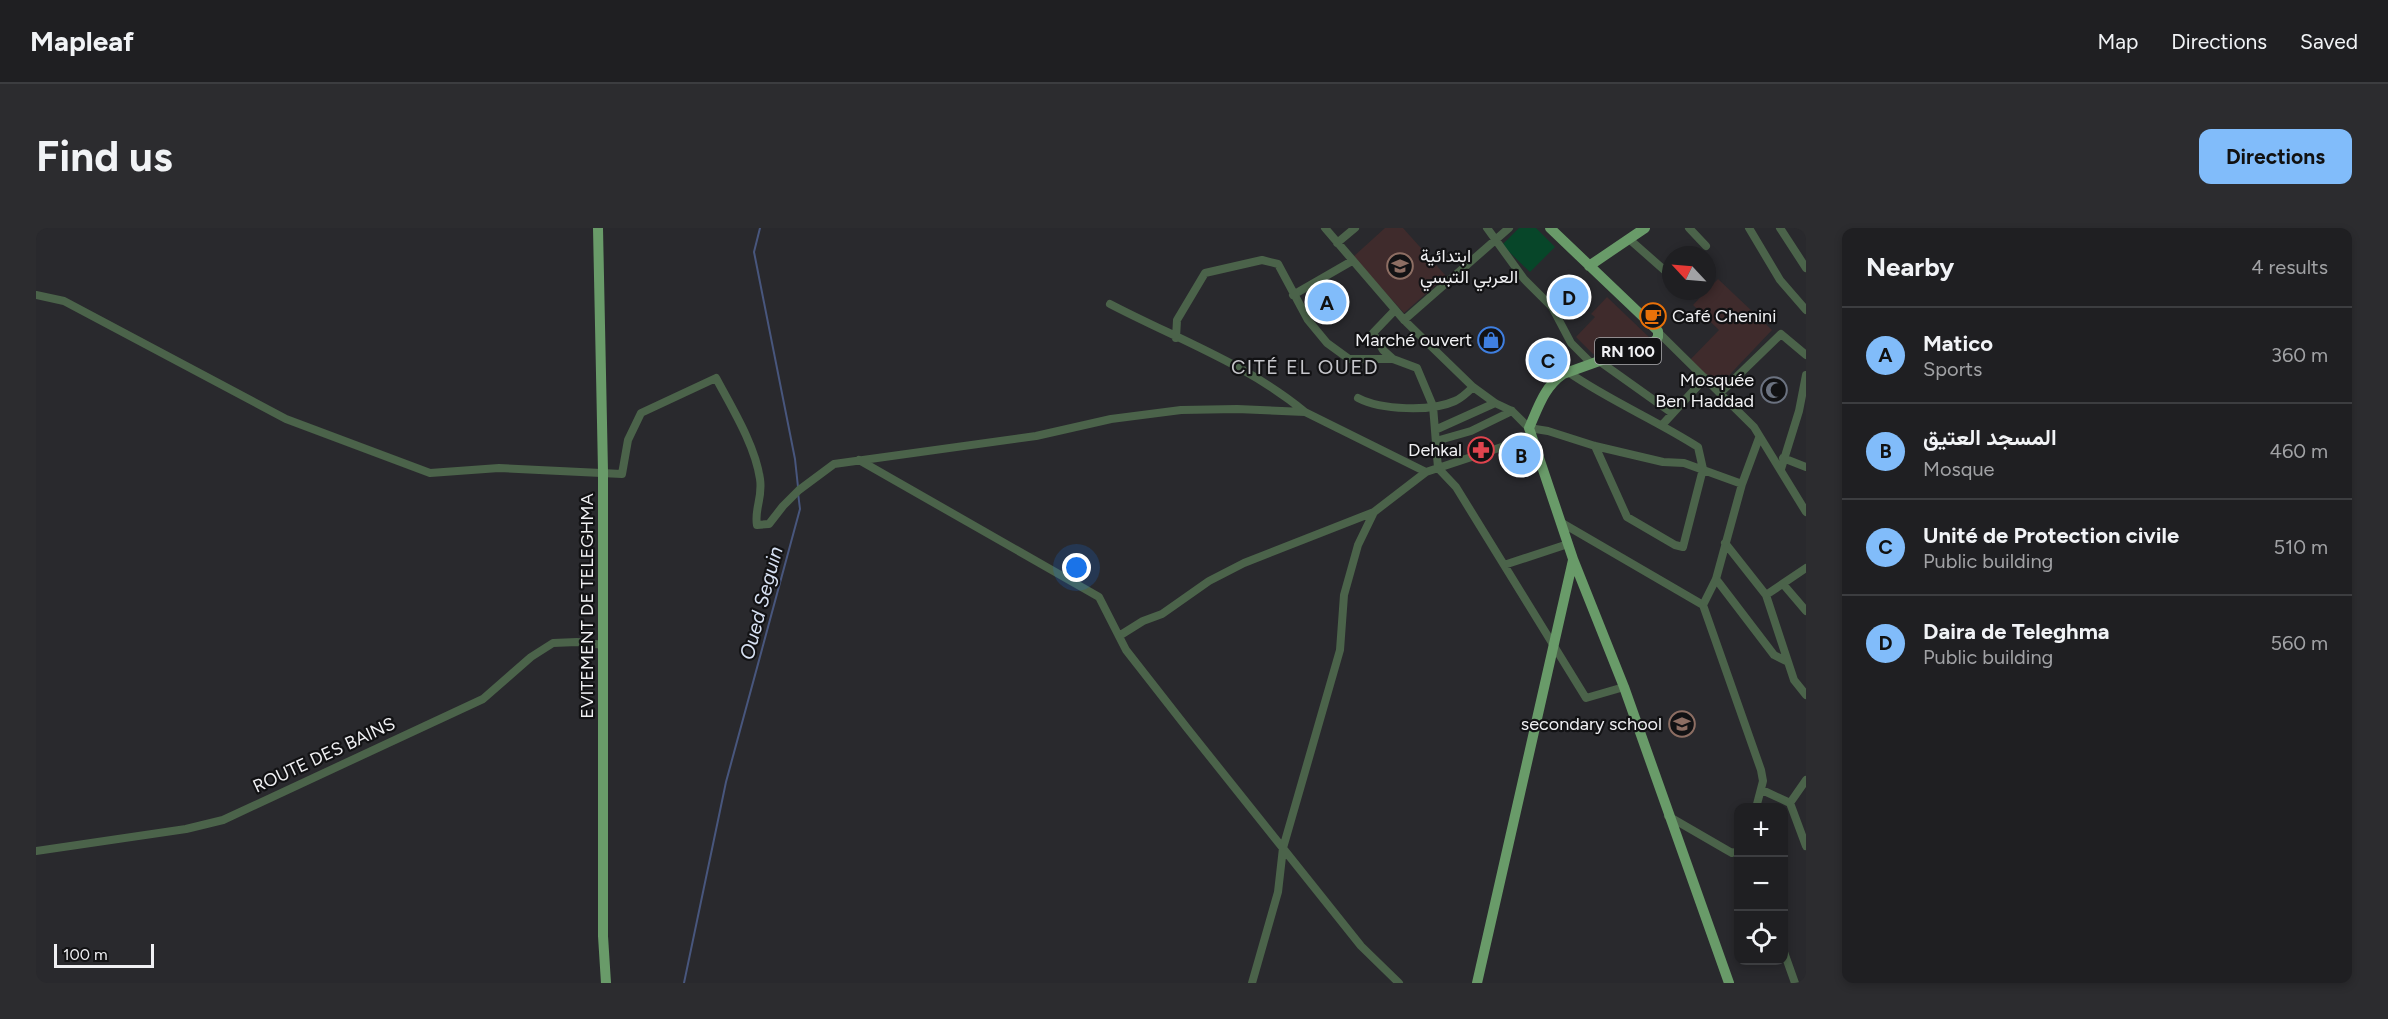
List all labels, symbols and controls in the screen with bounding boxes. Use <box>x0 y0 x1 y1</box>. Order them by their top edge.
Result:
text: Mapleaf <box>30 24 134 58</box>
text: Map <box>2097 29 2138 54</box>
text: Directions <box>2171 29 2267 54</box>
text: Saved <box>2300 29 2358 54</box>
button: Directions <box>2199 129 2352 184</box>
text: Find us <box>36 131 173 182</box>
place label: ابتدائية العربي التبسي <box>1420 245 1518 292</box>
north arrow <box>1662 246 1716 300</box>
school or university icon: ابتدائية العربي التبسي <box>1385 251 1415 281</box>
text: Nearby <box>1866 251 1954 283</box>
text: 4 results <box>2251 255 2328 279</box>
pin: D <box>1550 274 1588 320</box>
pin: A <box>1308 280 1346 325</box>
cafe icon: Café Chenini <box>1638 301 1668 331</box>
place label: Café Chenini <box>1672 305 1776 327</box>
shop icon: Marché ouvert <box>1476 325 1506 355</box>
place label: Marché ouvert <box>1355 329 1472 351</box>
text: Matico <box>1923 330 1993 357</box>
pin: C <box>1528 338 1568 382</box>
road number: RN 100 <box>1595 338 1661 364</box>
text: A <box>1878 343 1893 367</box>
text: 360 m <box>2271 343 2328 367</box>
district label: CITÉ EL OUED <box>1231 355 1379 379</box>
text: Sports <box>1923 357 1982 381</box>
place label: Mosquée Ben Haddad <box>1655 369 1754 412</box>
mosque icon: Mosquée Ben Haddad <box>1759 375 1789 405</box>
text: المسجد العتيق <box>1923 424 2057 451</box>
pin: B <box>1502 432 1540 478</box>
pharmacy icon: Dehkal <box>1466 435 1496 465</box>
place label: Dehkal <box>1408 439 1462 461</box>
text: B <box>1879 439 1892 463</box>
text: 460 m <box>2269 439 2328 463</box>
text: Mosque <box>1923 457 1994 481</box>
street label: EVITEMENT DE TELEGHMA <box>576 493 598 719</box>
text: Unité de Protection civile <box>1923 522 2179 549</box>
text: C <box>1878 535 1893 559</box>
text: 510 m <box>2273 535 2328 559</box>
water label: Oued Seguin <box>734 544 788 662</box>
text: Public building <box>1923 549 2053 573</box>
your location <box>1062 553 1091 582</box>
text: Daira de Teleghma <box>1923 618 2110 645</box>
text: D <box>1879 631 1893 655</box>
text: 560 m <box>2270 631 2328 655</box>
text: Public building <box>1923 645 2053 669</box>
school or university icon: secondary school <box>1667 709 1697 739</box>
street label: ROUTE DES BAINS <box>249 712 399 798</box>
place label: secondary school <box>1521 713 1662 735</box>
map controls <box>1734 803 1788 965</box>
button: + <box>1734 803 1788 857</box>
button: − <box>1734 857 1788 911</box>
button: locate <box>1734 911 1788 965</box>
scale bar <box>54 941 154 968</box>
text: 100 m <box>63 945 108 964</box>

